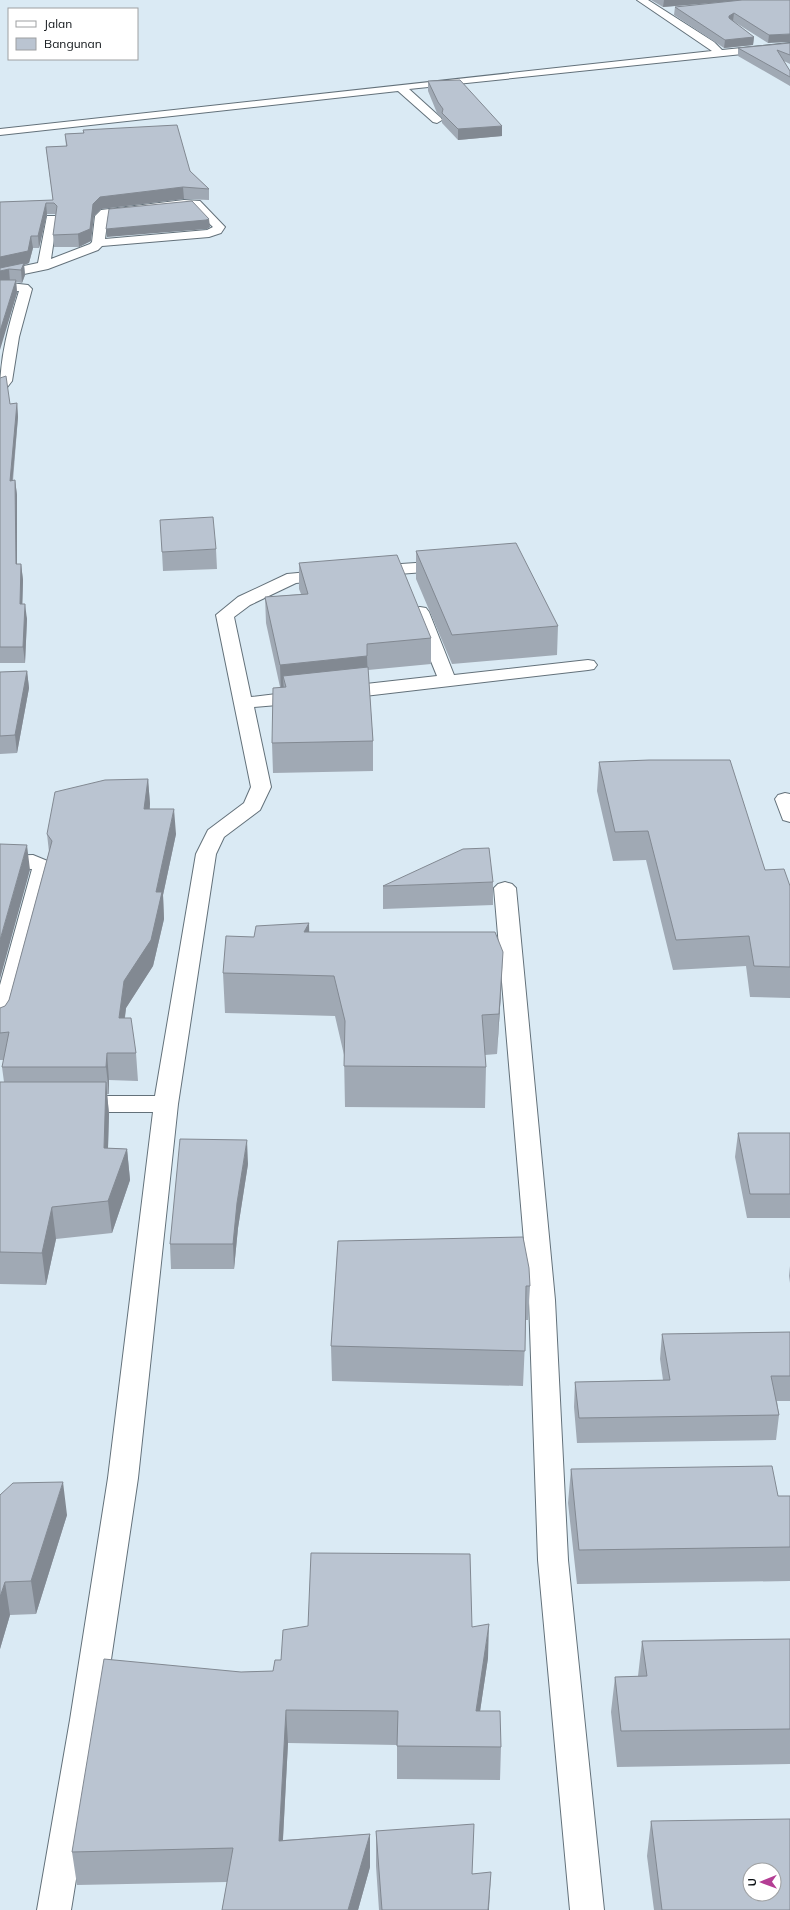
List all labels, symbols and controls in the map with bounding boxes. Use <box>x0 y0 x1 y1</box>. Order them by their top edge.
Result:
legend <box>8 8 138 60</box>
text: Jalan <box>44 16 72 31</box>
text: Bangunan <box>44 36 102 51</box>
north arrow <box>742 1862 782 1902</box>
text: U <box>745 1878 759 1886</box>

